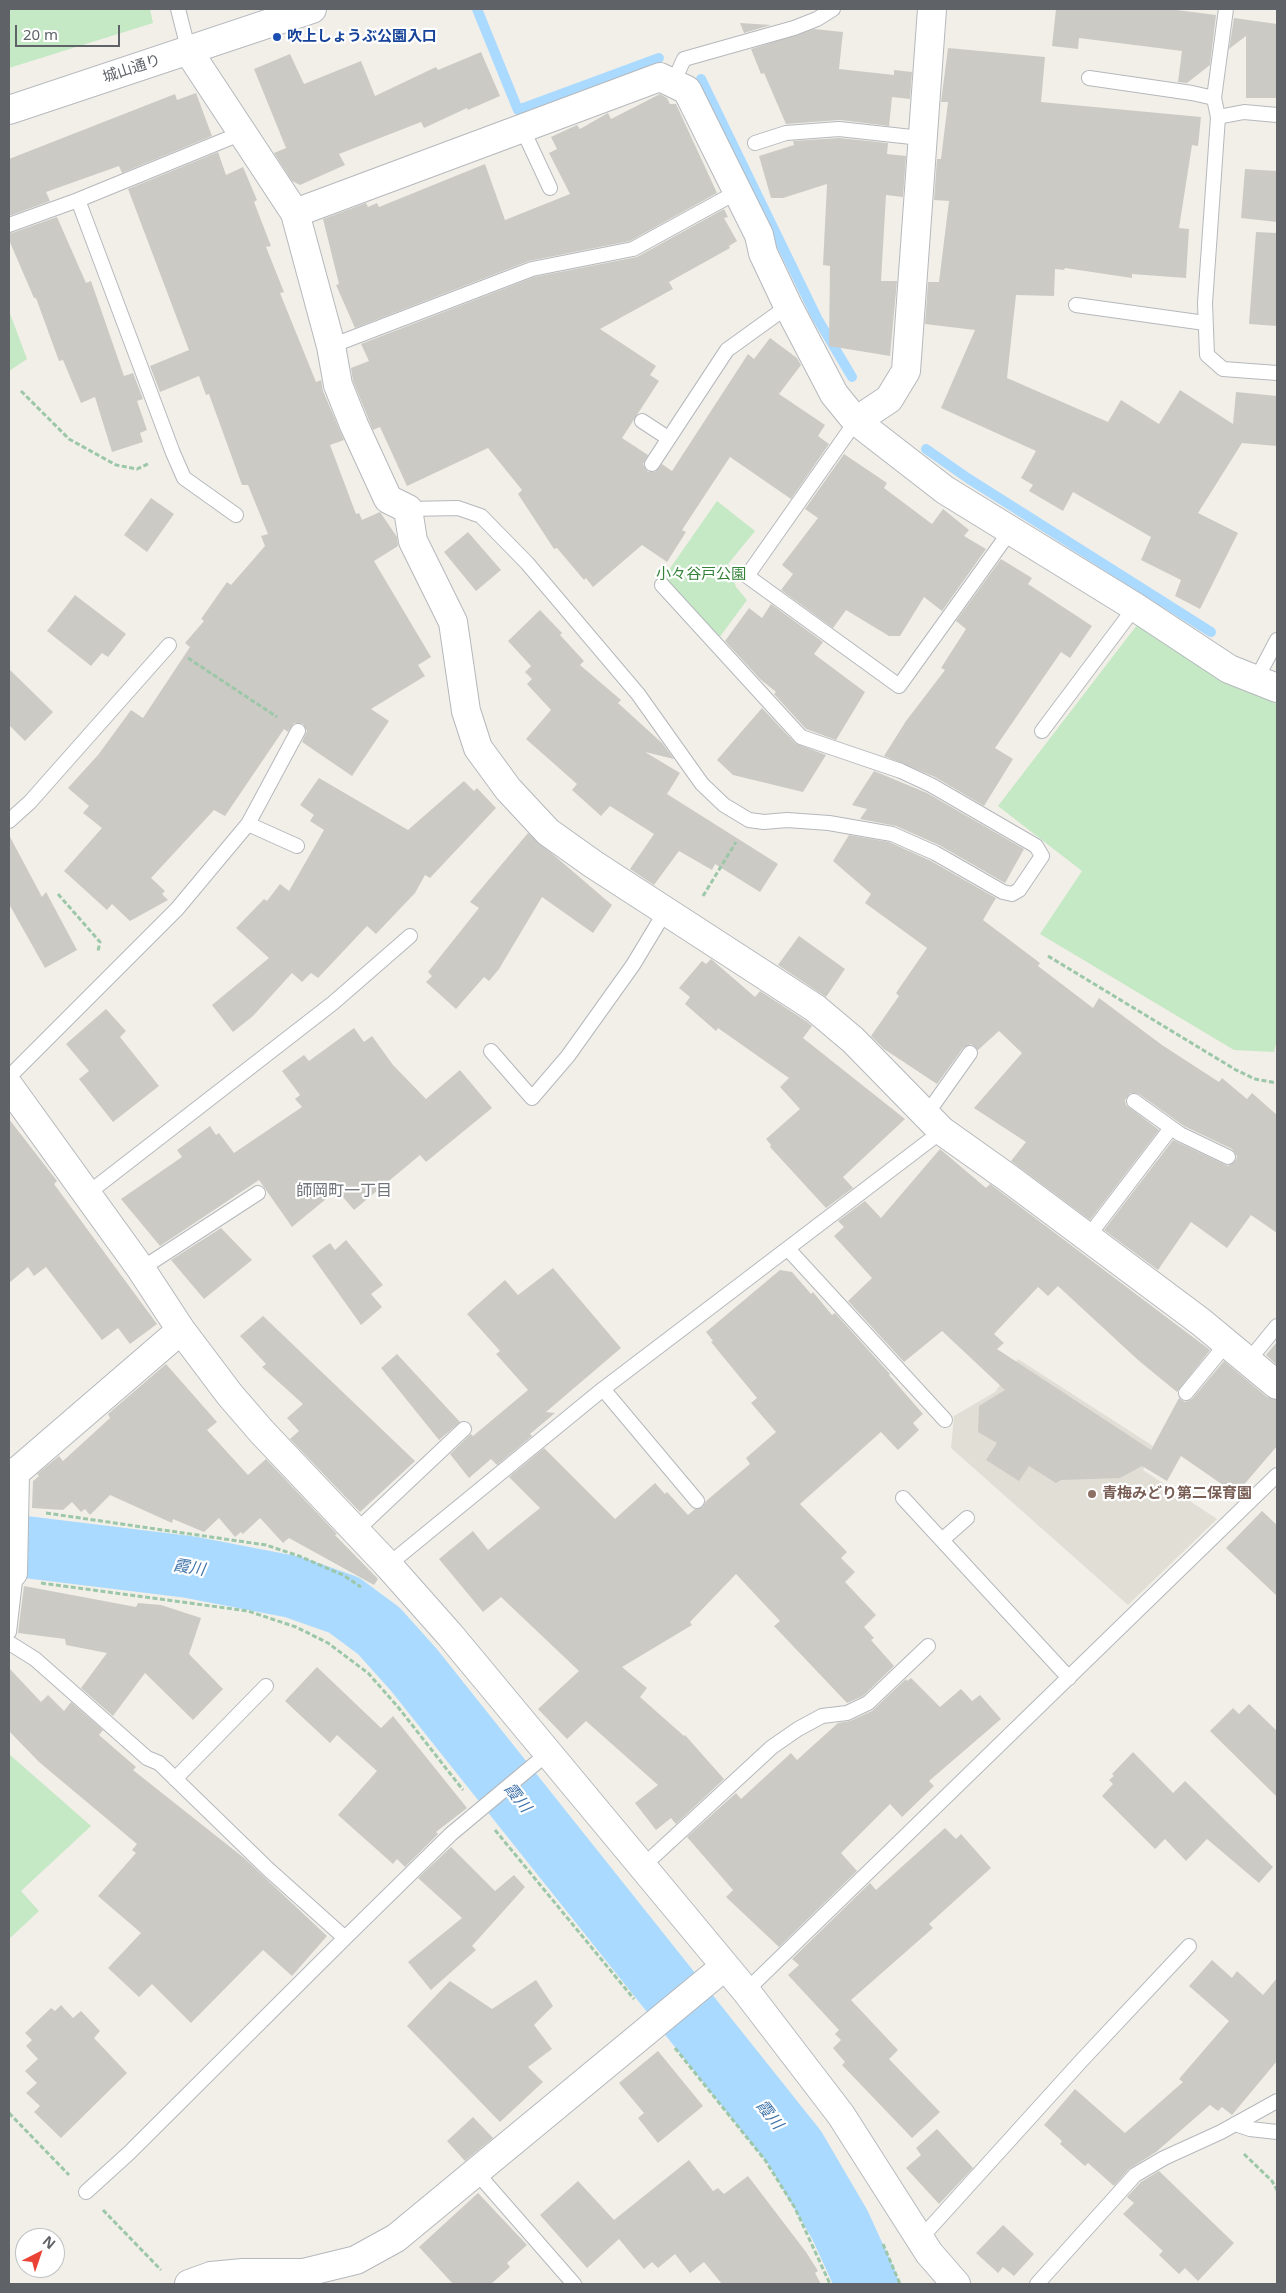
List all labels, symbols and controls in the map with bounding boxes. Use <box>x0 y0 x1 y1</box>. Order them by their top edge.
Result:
scale bar <box>18 15 122 47</box>
text: 20 m <box>23 24 58 44</box>
place label: 吹上しょうぶ公園入口 <box>287 28 437 46</box>
marker: 吹上しょうぶ公園入口 <box>271 31 283 43</box>
street label: 城山通り <box>101 51 163 87</box>
park label: 小々谷戸公園 <box>656 566 746 584</box>
district label: 師岡町一丁目 <box>296 1181 392 1201</box>
place label: 青梅みどり第二保育園 <box>1102 1485 1252 1503</box>
marker: 青梅みどり第二保育園 <box>1086 1488 1098 1500</box>
water label: 霞川 <box>172 1556 206 1580</box>
water label: 霞川 <box>500 1779 534 1817</box>
water label: 霞川 <box>752 2096 786 2134</box>
north arrow <box>15 2228 65 2278</box>
text: N <box>39 2231 60 2253</box>

